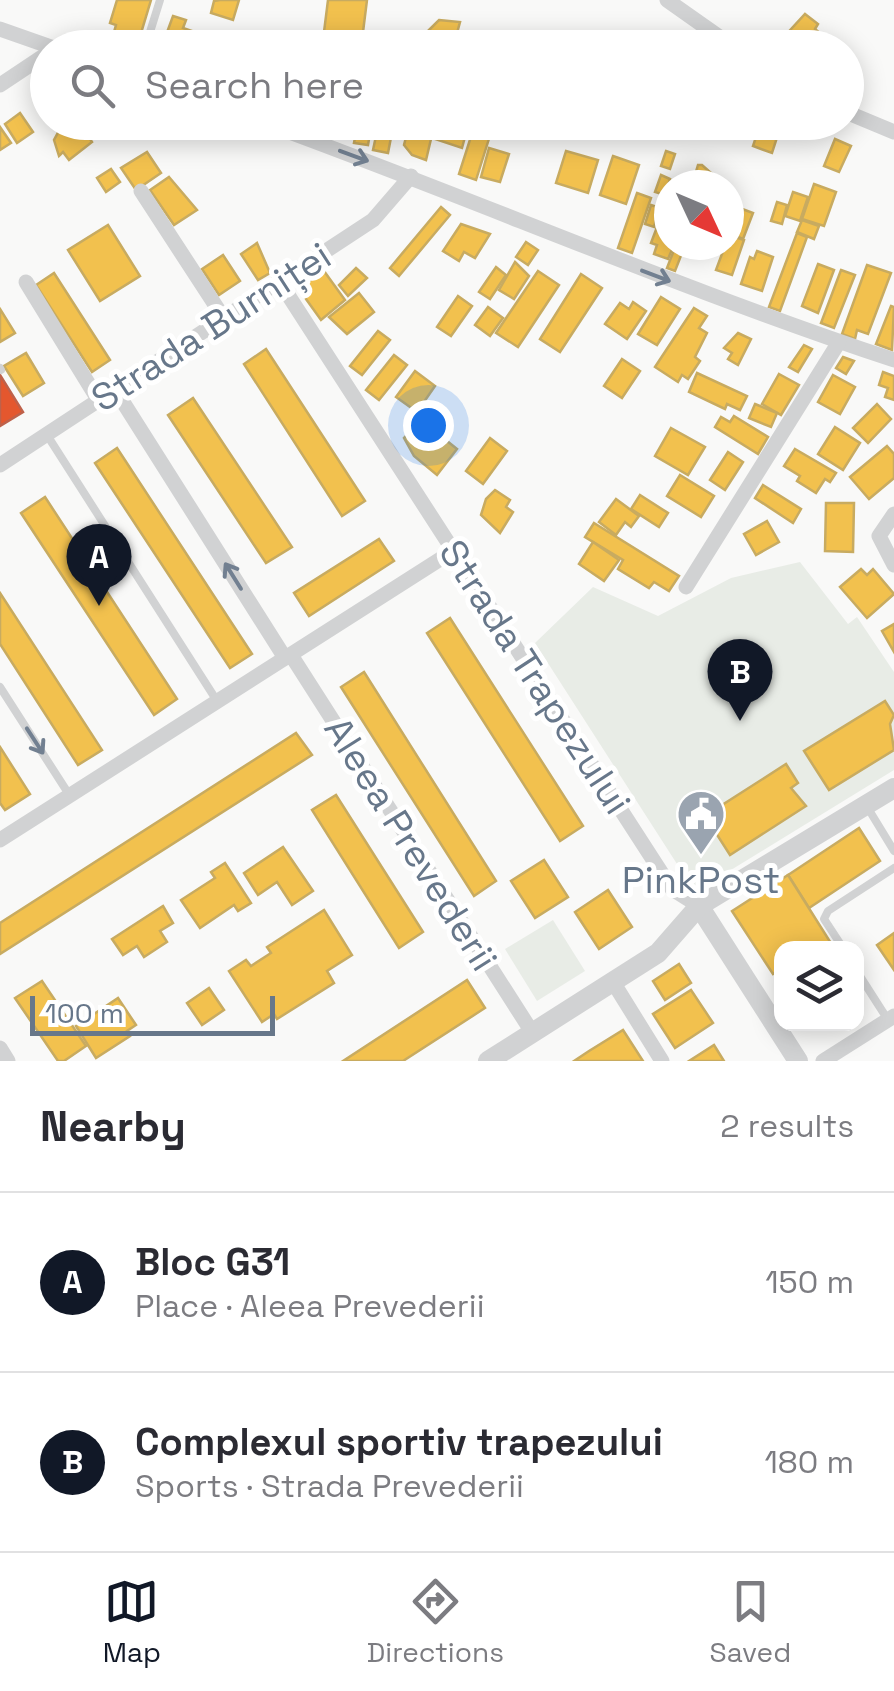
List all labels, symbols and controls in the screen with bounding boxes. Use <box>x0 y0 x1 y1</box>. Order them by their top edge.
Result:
search box <box>30 30 864 140</box>
icon: search <box>65 58 120 113</box>
text: Search here <box>145 61 364 109</box>
one-way arrow <box>337 148 368 166</box>
north arrow <box>654 170 744 260</box>
street label: Strada Burniței <box>82 232 340 422</box>
one-way arrow <box>640 268 671 286</box>
your location <box>403 400 454 451</box>
pin: A <box>66 524 132 606</box>
street label: Strada Trapezului <box>429 531 641 823</box>
one-way arrow <box>222 562 243 591</box>
pin: B <box>708 638 772 721</box>
street label: Aleea Prevederii <box>314 708 508 980</box>
one-way arrow <box>24 727 45 755</box>
public building icon: PinkPost <box>675 788 727 856</box>
place label: PinkPost <box>622 856 780 904</box>
map controls <box>774 941 864 1031</box>
button: layers <box>774 941 864 1031</box>
scale bar <box>30 991 275 1036</box>
text: 100 m <box>45 995 124 1031</box>
text: Nearby <box>40 1100 186 1153</box>
text: 2 results <box>720 1106 854 1146</box>
text: Bloc G31 <box>135 1238 290 1286</box>
text: A <box>62 1262 83 1302</box>
text: 150 m <box>765 1262 854 1302</box>
text: Place · Aleea Prevederii <box>135 1286 484 1326</box>
text: Complexul sportiv trapezului <box>135 1418 663 1466</box>
text: B <box>62 1442 83 1482</box>
text: 180 m <box>764 1442 854 1482</box>
text: Sports · Strada Prevederii <box>135 1466 524 1506</box>
tab: Map <box>103 1574 161 1670</box>
tab: Directions <box>367 1574 504 1670</box>
tab: Saved <box>710 1574 791 1670</box>

